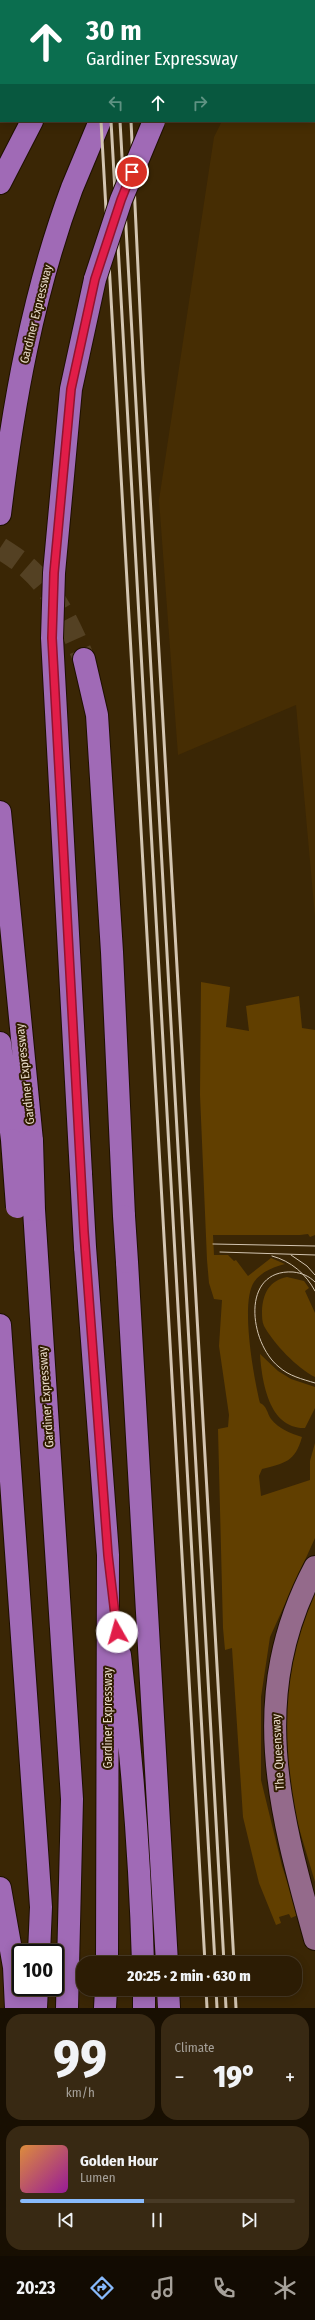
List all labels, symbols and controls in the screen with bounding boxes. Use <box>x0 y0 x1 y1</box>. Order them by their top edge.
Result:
text: 30 m <box>86 14 142 47</box>
icon: ahead <box>20 16 72 68</box>
text: Gardiner Expressway <box>86 48 238 70</box>
icon: left <box>105 92 127 114</box>
icon: ahead <box>147 92 169 114</box>
icon: right <box>189 92 211 114</box>
pin <box>115 155 149 189</box>
icon: arrive <box>121 161 143 183</box>
street label: Gardiner Expressway <box>17 263 55 365</box>
street label: Gardiner Expressway <box>13 1022 37 1125</box>
street label: Gardiner Expressway <box>35 1345 57 1448</box>
position arrow <box>96 1611 138 1653</box>
street label: Gardiner Expressway <box>101 1667 115 1769</box>
street label: The Queensway <box>269 1713 287 1791</box>
speed limit sign: 100 <box>12 1944 64 1996</box>
text: 20:25 · 2 min · 630 m <box>127 1967 251 1985</box>
text: 99 <box>53 2027 107 2090</box>
text: Climate <box>175 2040 215 2055</box>
text: 19° <box>213 2059 256 2095</box>
text: − <box>175 2064 184 2091</box>
text: + <box>285 2064 295 2091</box>
text: km/h <box>66 2085 95 2100</box>
text: Golden Hour <box>80 2152 158 2170</box>
text: Lumen <box>80 2170 116 2185</box>
icon: previous <box>55 2209 77 2231</box>
icon: pause <box>146 2209 168 2231</box>
icon: next <box>238 2209 260 2231</box>
icon: directions <box>88 2274 116 2302</box>
icon: music <box>149 2274 177 2302</box>
icon: phone <box>210 2274 238 2302</box>
icon: climate <box>271 2274 299 2302</box>
text: 20:23 <box>16 2277 56 2299</box>

